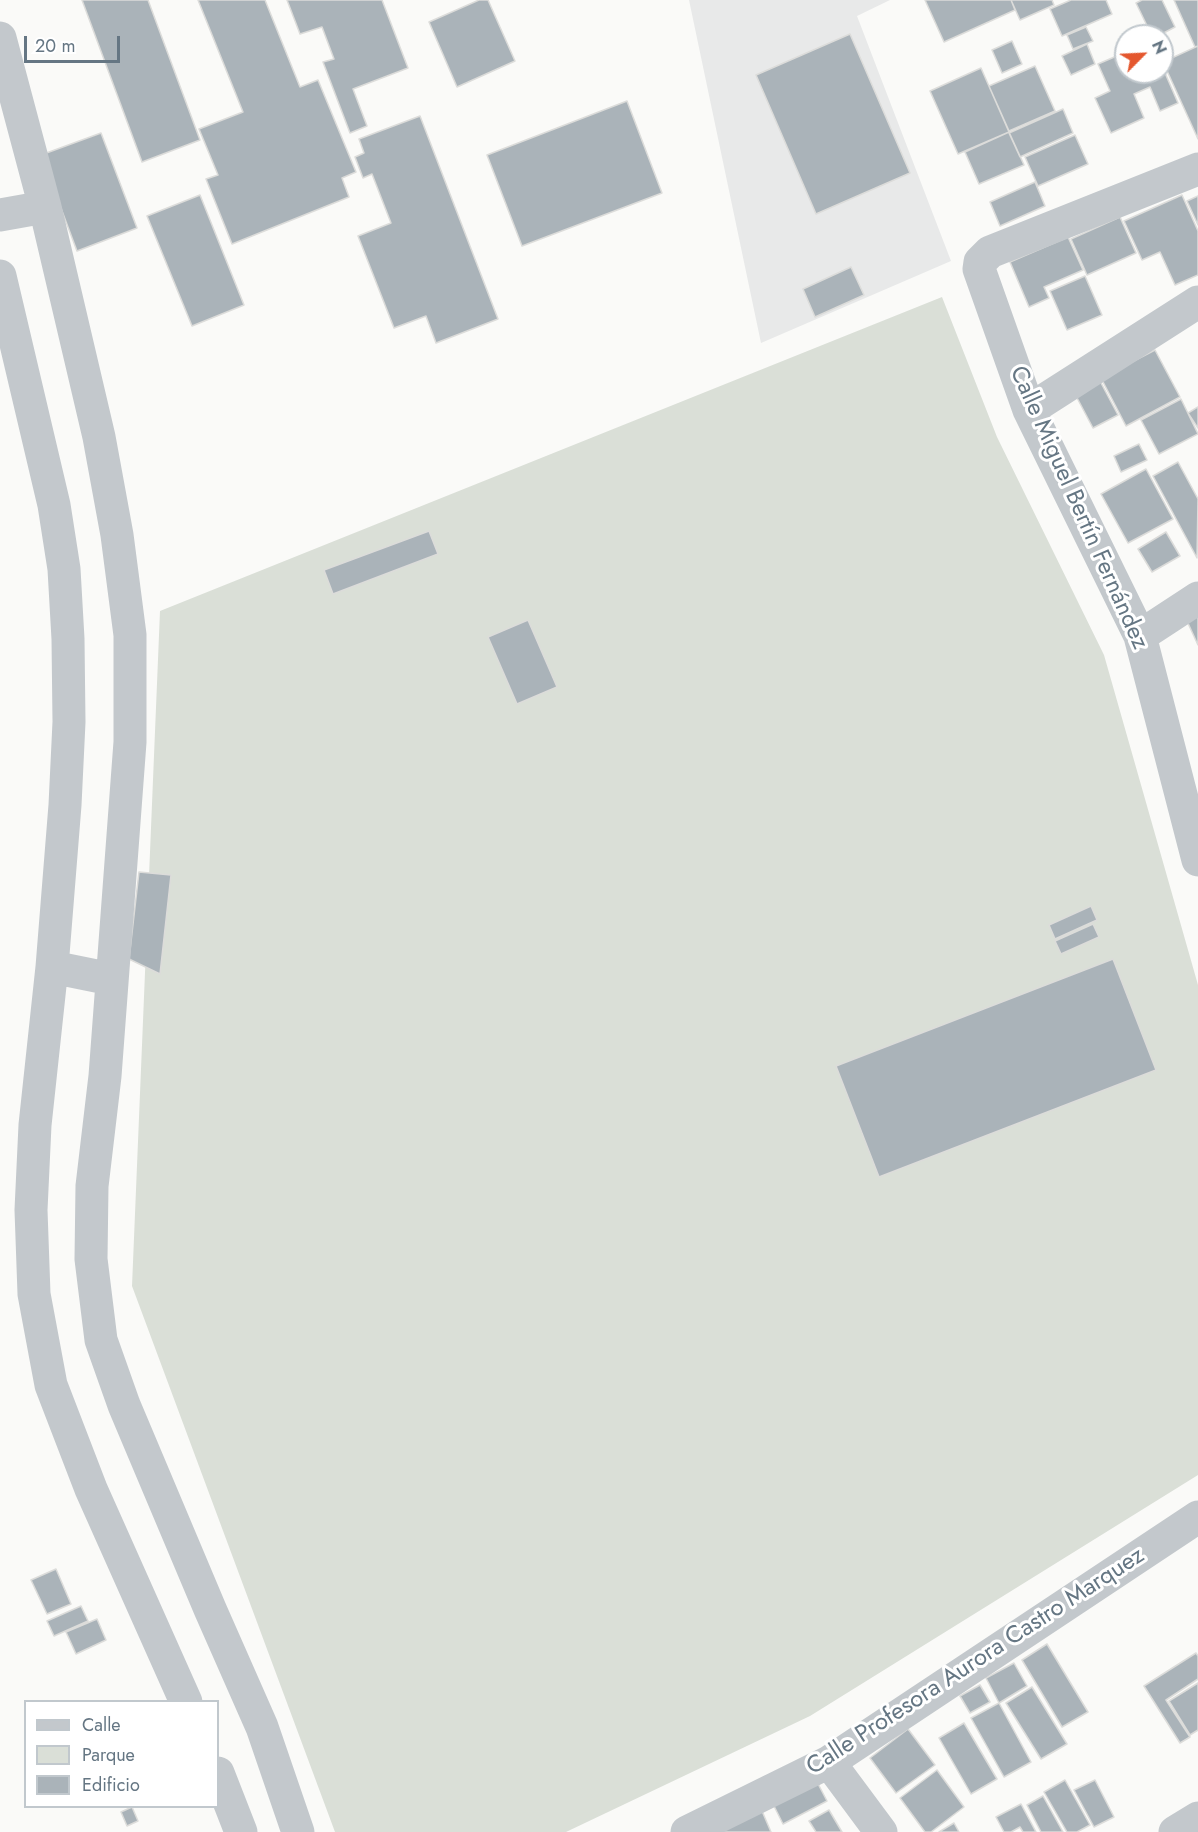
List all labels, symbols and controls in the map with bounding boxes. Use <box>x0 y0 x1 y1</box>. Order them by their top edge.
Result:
scale bar <box>27 24 123 62</box>
north arrow <box>1114 24 1174 84</box>
text: 20 m <box>35 33 75 59</box>
text: N <box>1146 37 1172 58</box>
street label: Calle Miguel Bertín Fernández <box>1002 362 1154 654</box>
street label: Calle Profesora Aurora Castro Marquez <box>802 1542 1150 1782</box>
legend <box>24 1700 219 1808</box>
text: Calle <box>82 1712 121 1738</box>
text: Parque <box>82 1742 135 1768</box>
text: Edificio <box>82 1772 140 1798</box>

